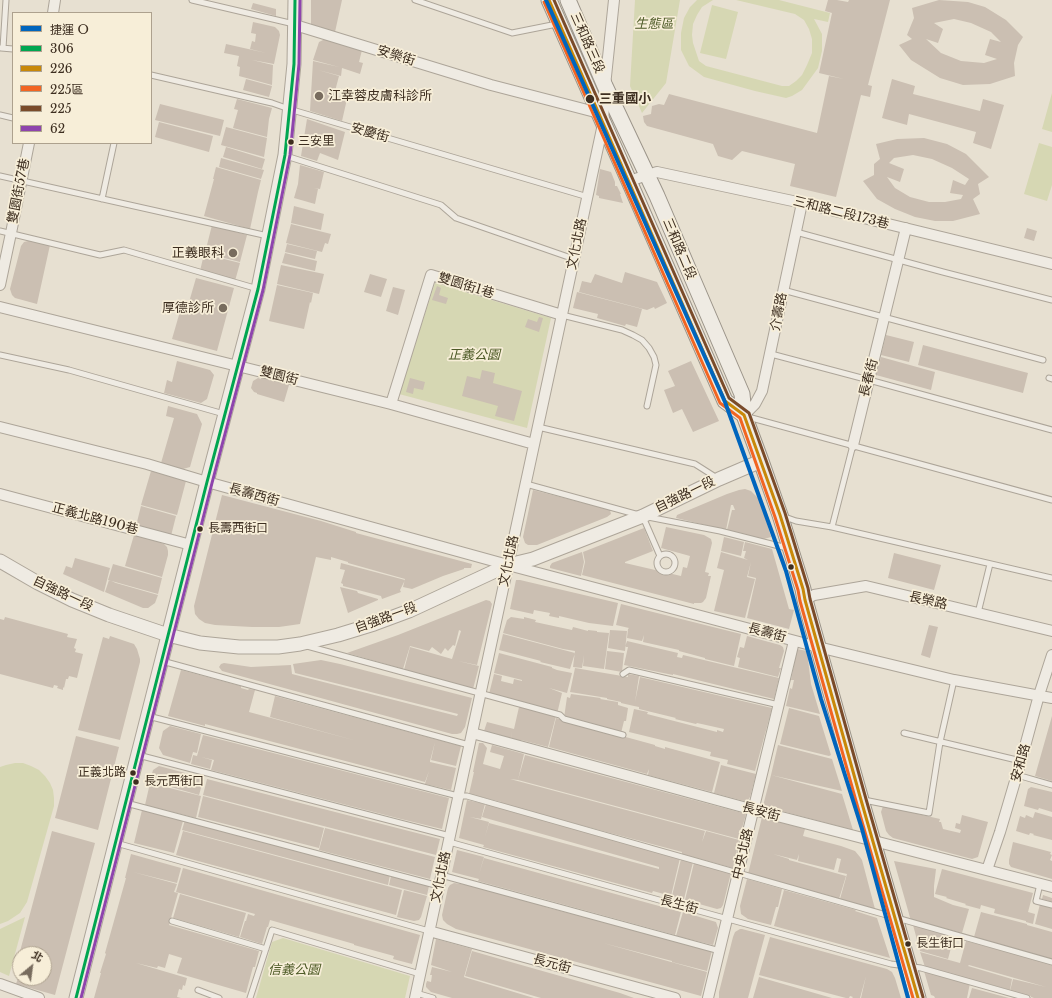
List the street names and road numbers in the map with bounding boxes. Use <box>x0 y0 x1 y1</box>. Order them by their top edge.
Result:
street label: 三和路三段 <box>567 10 607 76</box>
street label: 安樂街 <box>375 43 417 69</box>
street label: 安慶街 <box>349 120 391 146</box>
street label: 雙園街57巷 <box>5 157 33 225</box>
street label: 三和路二段173巷 <box>791 194 891 232</box>
street label: 三和路二段 <box>659 216 699 282</box>
street label: 文化北路 <box>564 217 590 271</box>
street label: 雙園街1巷 <box>436 270 496 302</box>
street label: 介壽路 <box>768 291 790 333</box>
street label: 長春街 <box>857 357 881 399</box>
street label: 雙園街 <box>258 364 300 388</box>
street label: 自強路一段 <box>652 474 718 516</box>
street label: 長壽西街 <box>227 481 281 509</box>
street label: 正義北路190巷 <box>50 500 140 538</box>
street label: 文化北路 <box>496 534 522 588</box>
street label: 自強路一段 <box>30 573 96 615</box>
street label: 長榮路 <box>907 589 949 613</box>
street label: 自強路一段 <box>353 600 419 636</box>
street label: 長壽街 <box>746 620 788 646</box>
street label: 安和路 <box>1008 742 1034 784</box>
street label: 長安街 <box>740 799 782 825</box>
street label: 中央北路 <box>730 827 756 881</box>
street label: 文化北路 <box>428 850 454 904</box>
street label: 長生街 <box>658 892 700 918</box>
street label: 長元街 <box>531 951 573 977</box>

